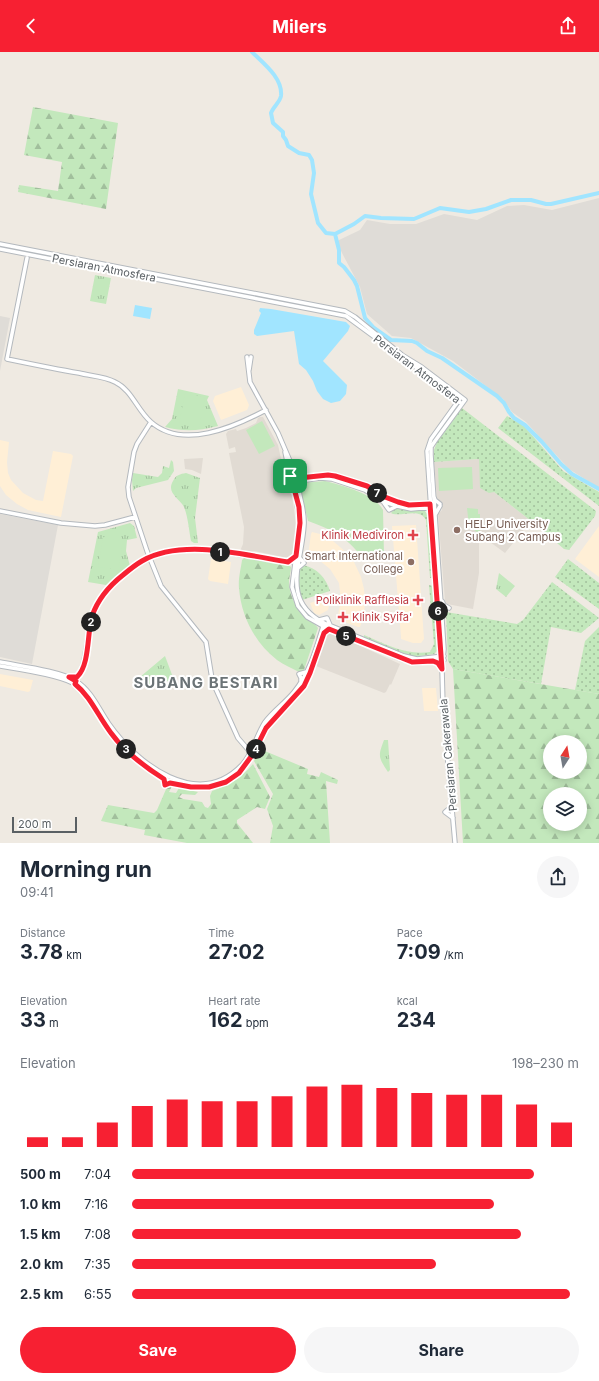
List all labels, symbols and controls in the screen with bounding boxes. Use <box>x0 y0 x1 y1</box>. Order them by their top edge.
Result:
icon: back <box>20 15 42 37</box>
icon: share <box>557 15 579 37</box>
text: Milers <box>272 16 327 37</box>
street label: Persiaran Atmosfera <box>51 251 157 285</box>
street label: Persiaran Atmosfera <box>371 332 463 406</box>
pin <box>273 459 307 493</box>
icon: arrive <box>279 465 301 487</box>
pin: 7 <box>367 483 387 503</box>
text: 7 <box>374 486 380 500</box>
place label: HELP University Subang 2 Campus <box>465 517 561 544</box>
marker: HELP University Subang 2 Campus <box>452 525 462 535</box>
place label: Klinik Mediviron <box>321 528 404 542</box>
marker: Klinik Mediviron <box>407 529 419 541</box>
pin: 1 <box>210 542 230 562</box>
text: 1 <box>218 545 222 559</box>
place label: Smart International College <box>305 549 403 576</box>
marker: Smart International College <box>406 557 416 567</box>
place label: Poliklinik Rafflesia <box>316 593 409 607</box>
marker: Poliklinik Rafflesia <box>412 594 424 606</box>
pin: 6 <box>428 601 448 621</box>
text: 6 <box>434 604 442 618</box>
place label: Klinik Syifa' <box>352 610 412 624</box>
marker: Klinik Syifa' <box>337 611 349 623</box>
pin: 2 <box>81 612 101 632</box>
text: 2 <box>88 615 94 629</box>
pin: 5 <box>336 626 356 646</box>
text: 5 <box>342 629 350 643</box>
district label: SUBANG BESTARI <box>134 673 278 692</box>
street label: Persiaran Cakerawala <box>436 698 460 812</box>
north arrow <box>543 735 587 779</box>
map controls <box>543 735 587 831</box>
pin: 3 <box>116 739 136 759</box>
pin: 4 <box>246 739 266 759</box>
text: 3 <box>122 742 130 756</box>
text: 4 <box>252 742 260 756</box>
button: layers <box>543 787 587 831</box>
scale bar <box>12 815 77 834</box>
text: 200 m <box>18 817 51 831</box>
text: Morning run <box>20 856 152 882</box>
button: share <box>537 856 579 898</box>
text: 09:41 <box>20 884 53 900</box>
text: Distance <box>20 926 65 940</box>
text: Time <box>208 926 234 940</box>
text: Pace <box>397 926 423 940</box>
text: 3.78 <box>20 940 63 964</box>
text: 27:02 <box>208 940 265 964</box>
text: 7:09 <box>397 940 441 964</box>
text: km <box>63 948 82 962</box>
text: /km <box>441 948 464 962</box>
text: Elevation <box>20 994 67 1008</box>
text: Heart rate <box>208 994 260 1008</box>
text: kcal <box>397 994 418 1008</box>
text: 33 <box>20 1008 46 1032</box>
text: 162 <box>208 1008 243 1032</box>
text: 234 <box>397 1008 436 1032</box>
text: m <box>46 1016 59 1030</box>
text: bpm <box>243 1016 269 1030</box>
text: Elevation <box>20 1055 76 1071</box>
text: 198–230 m <box>512 1055 579 1071</box>
text: 500 m <box>20 1166 61 1182</box>
text: 7:04 <box>84 1166 111 1182</box>
text: 1.0 km <box>20 1196 61 1212</box>
text: 7:16 <box>84 1196 108 1212</box>
text: 1.5 km <box>20 1226 61 1242</box>
text: 7:08 <box>84 1226 111 1242</box>
text: 2.0 km <box>20 1256 63 1272</box>
text: 7:35 <box>84 1256 111 1272</box>
text: 2.5 km <box>20 1286 63 1302</box>
text: 6:55 <box>84 1286 112 1302</box>
button: Save <box>20 1327 296 1373</box>
button: Share <box>304 1327 579 1373</box>

